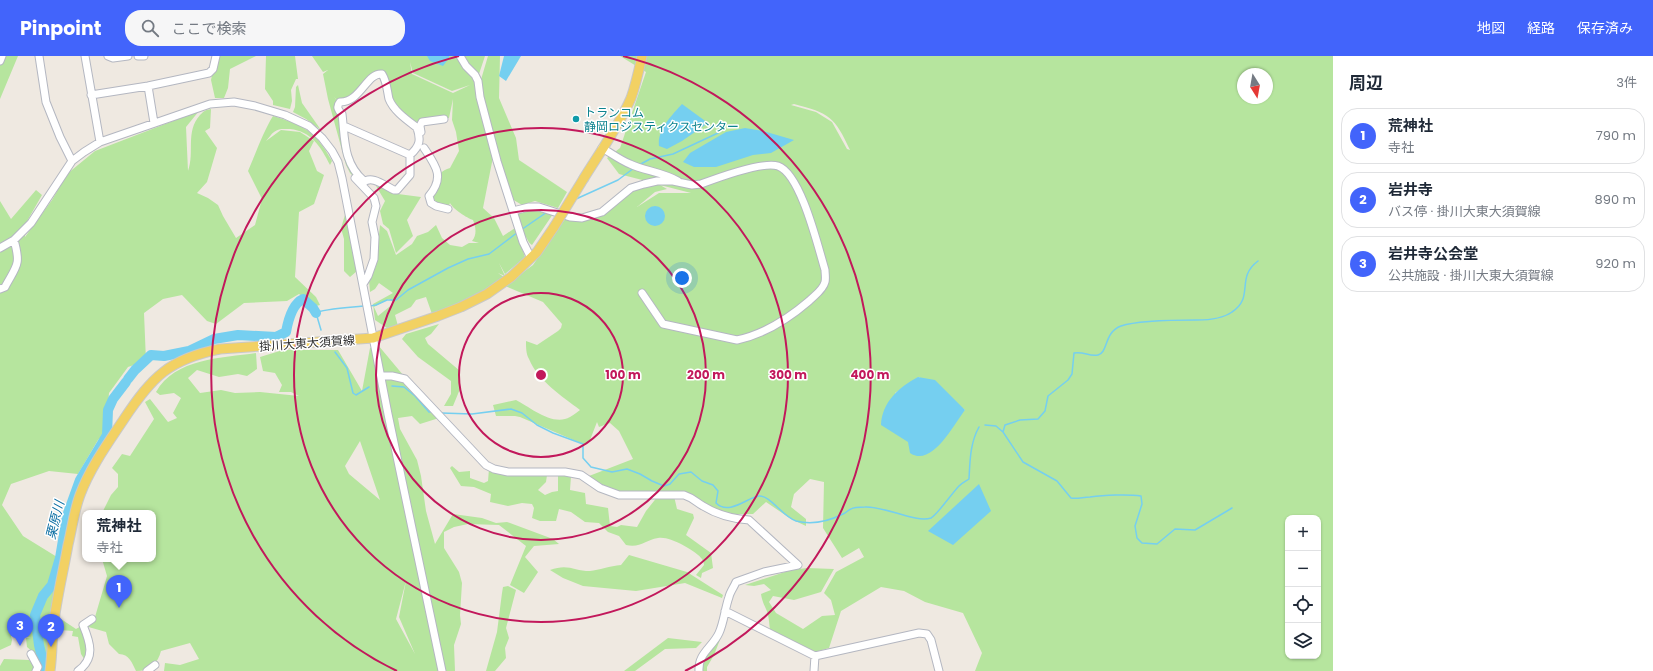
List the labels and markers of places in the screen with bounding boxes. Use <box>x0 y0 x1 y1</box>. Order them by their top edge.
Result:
place label: トランコム 静岡ロジスティクスセンター <box>584 104 739 135</box>
marker: トランコム 静岡ロジスティクスセンター <box>571 114 581 124</box>
centre of rings <box>534 368 548 382</box>
pin: 1 <box>106 575 132 608</box>
pin: 3 <box>7 613 33 646</box>
pin: 2 <box>38 614 64 647</box>

